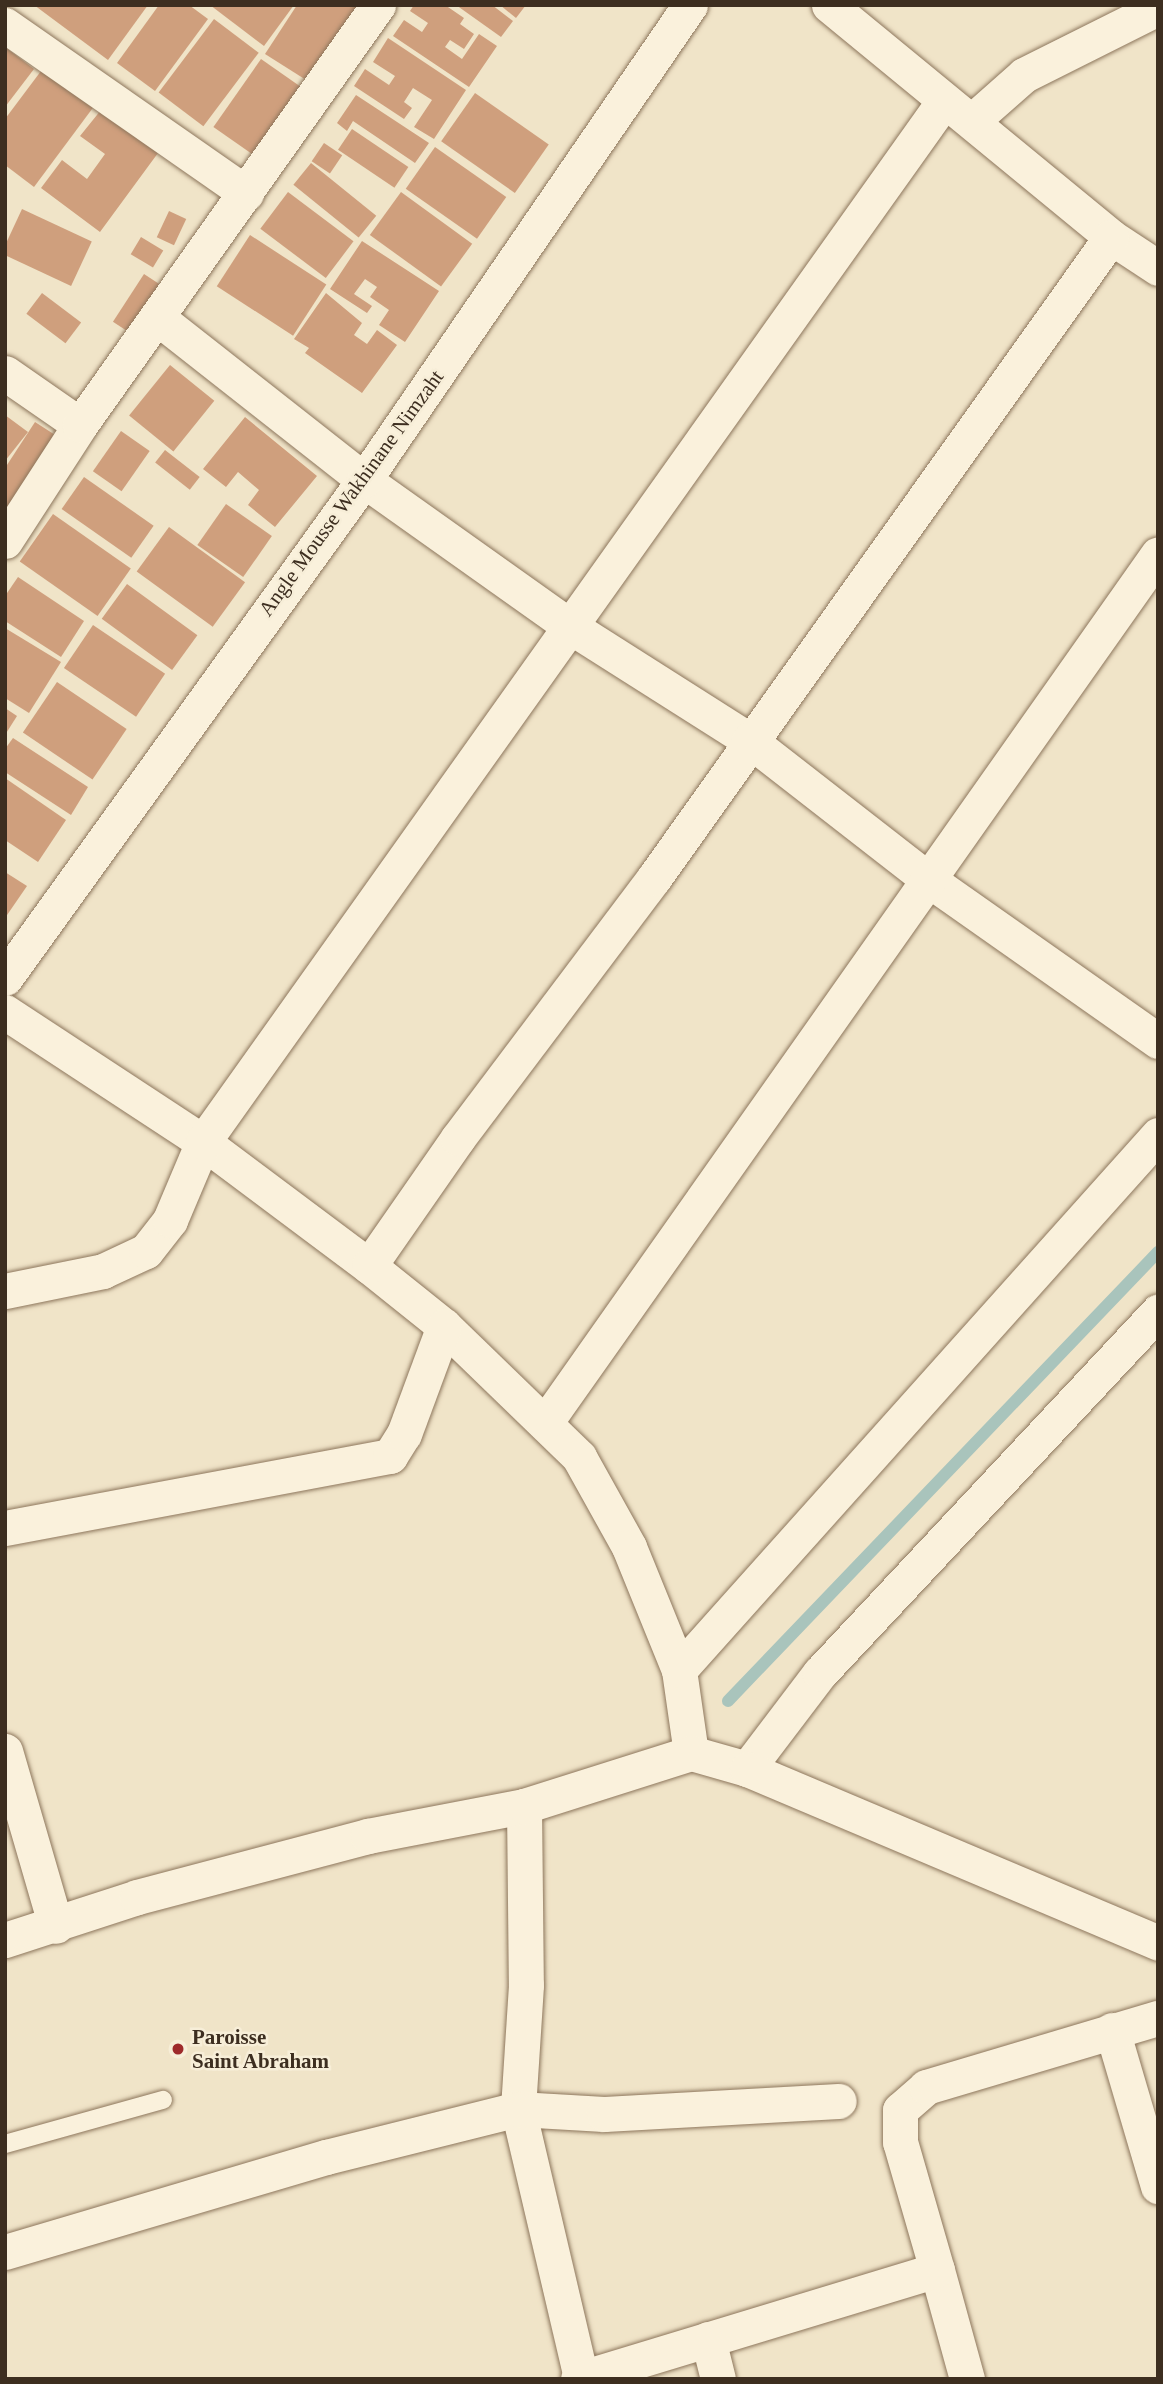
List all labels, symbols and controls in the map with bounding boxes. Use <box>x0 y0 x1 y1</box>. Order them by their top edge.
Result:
street label: Angle Mousse Wakhinane Nimzaht <box>253 365 449 621</box>
place label: Paroisse Saint Abraham <box>192 2024 330 2074</box>
marker: Paroisse Saint Abraham <box>170 2041 186 2057</box>

